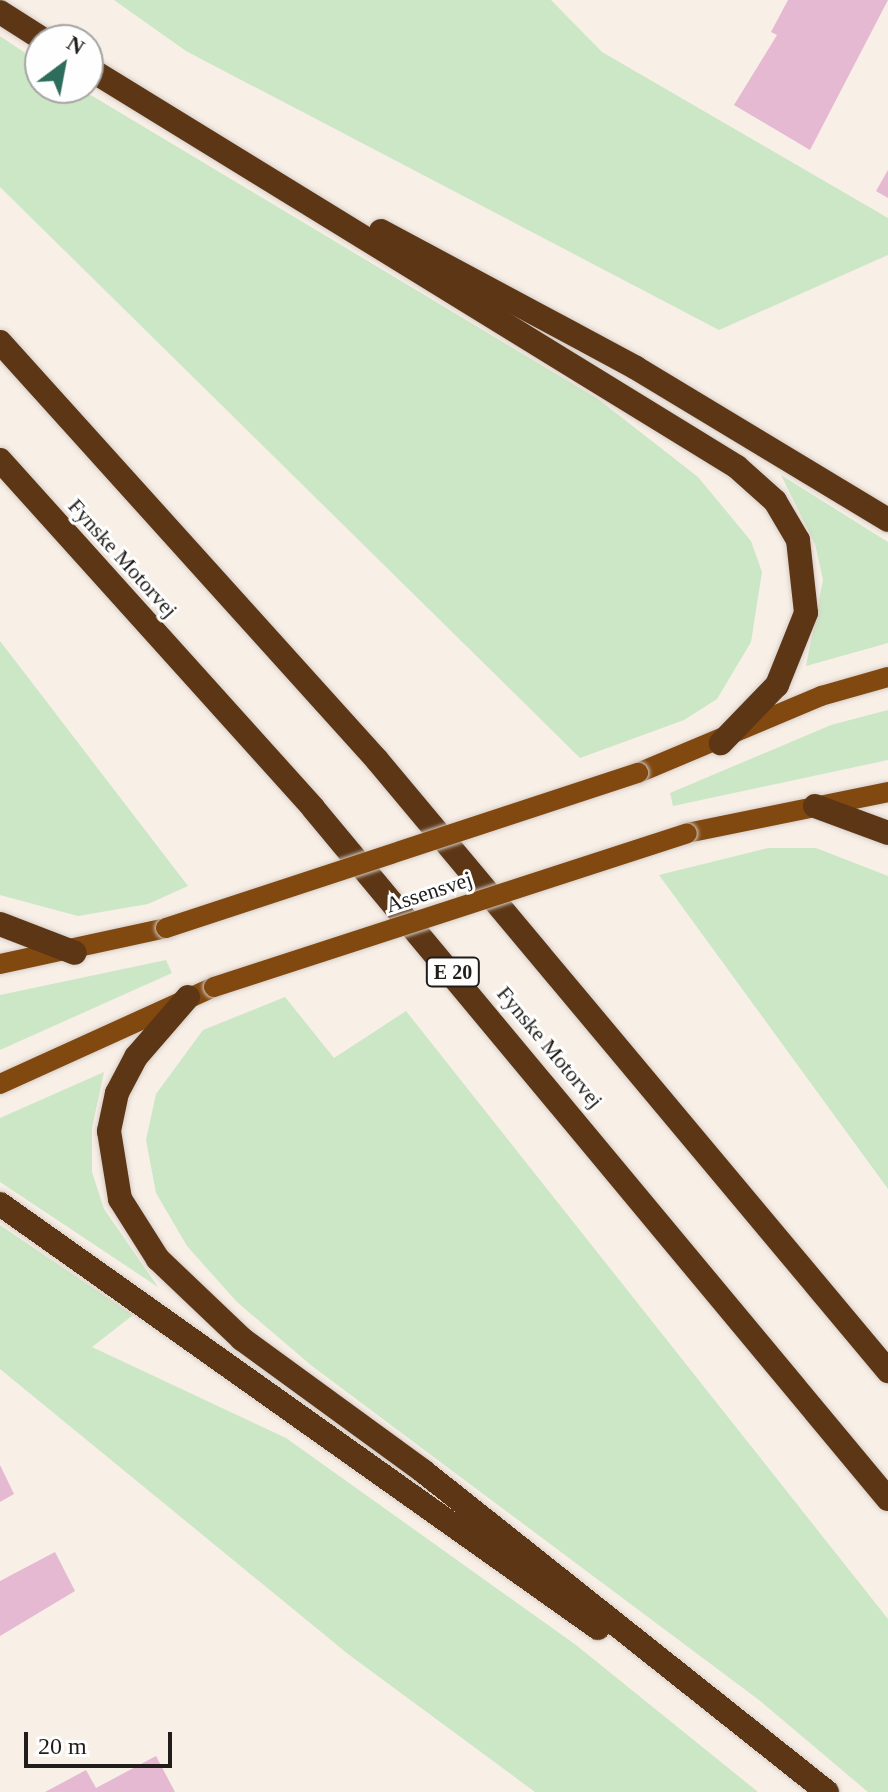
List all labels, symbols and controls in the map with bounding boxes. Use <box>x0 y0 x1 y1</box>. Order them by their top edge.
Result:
north arrow <box>24 24 104 104</box>
text: N <box>63 30 89 60</box>
street label: Fynske Motorvej <box>63 493 183 623</box>
street label: Assensvej <box>382 866 476 918</box>
road number: E 20 <box>425 956 481 988</box>
street label: Fynske Motorvej <box>491 981 609 1113</box>
scale bar <box>28 1716 176 1766</box>
text: 20 m <box>38 1733 87 1759</box>

